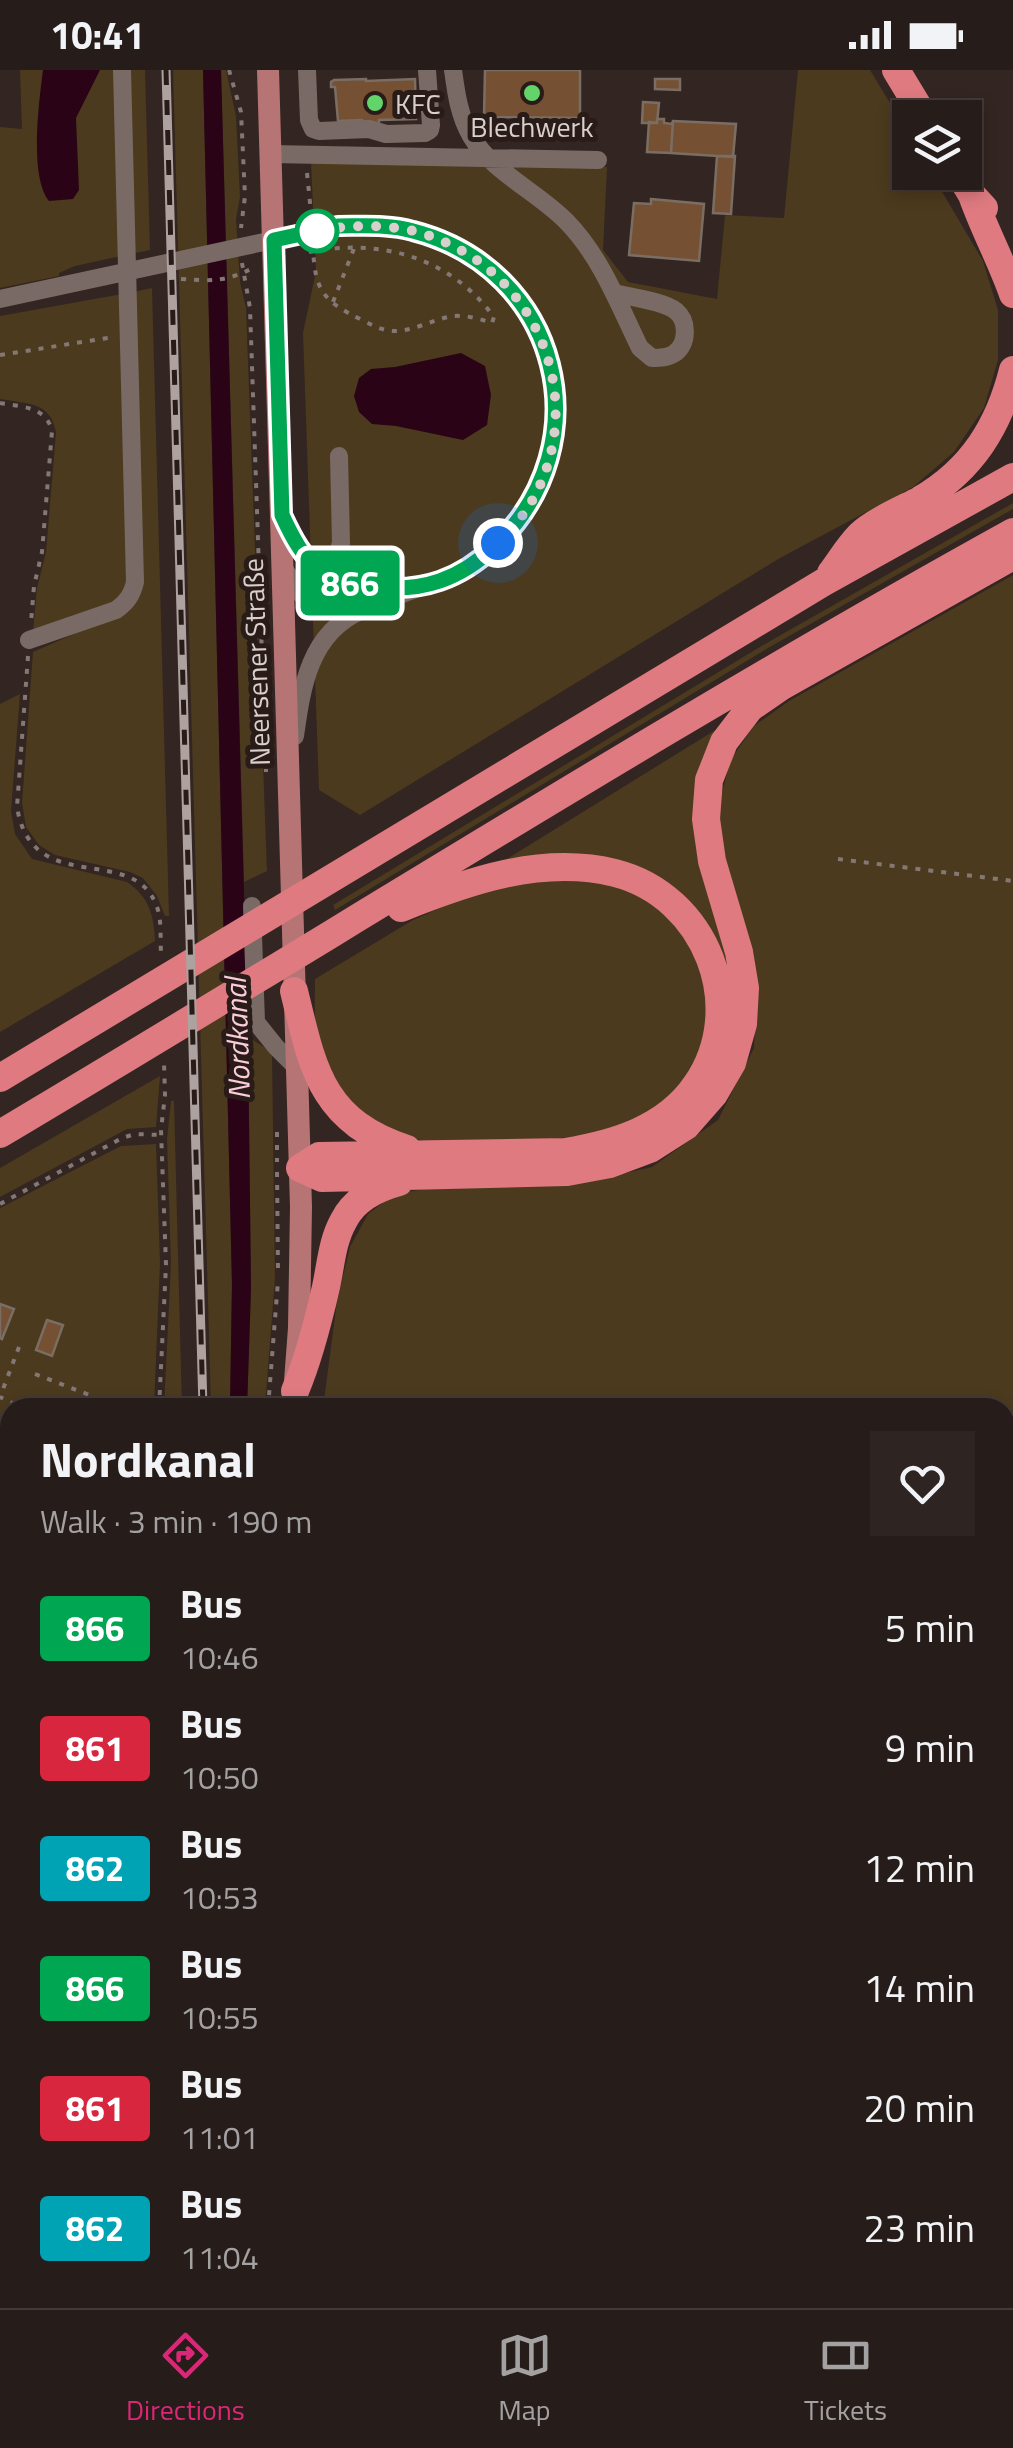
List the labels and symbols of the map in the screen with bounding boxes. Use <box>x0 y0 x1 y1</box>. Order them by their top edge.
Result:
place label: KFC <box>395 82 441 125</box>
marker: Blechwerk <box>521 82 543 104</box>
marker: KFC <box>364 92 386 114</box>
place label: Blechwerk <box>470 105 594 148</box>
unlabelled marker <box>296 210 338 252</box>
your location <box>473 518 523 568</box>
line badge: 866 <box>292 550 408 616</box>
street label: Neersener Straße <box>231 558 281 766</box>
water label: Nordkanal <box>212 974 262 1101</box>

